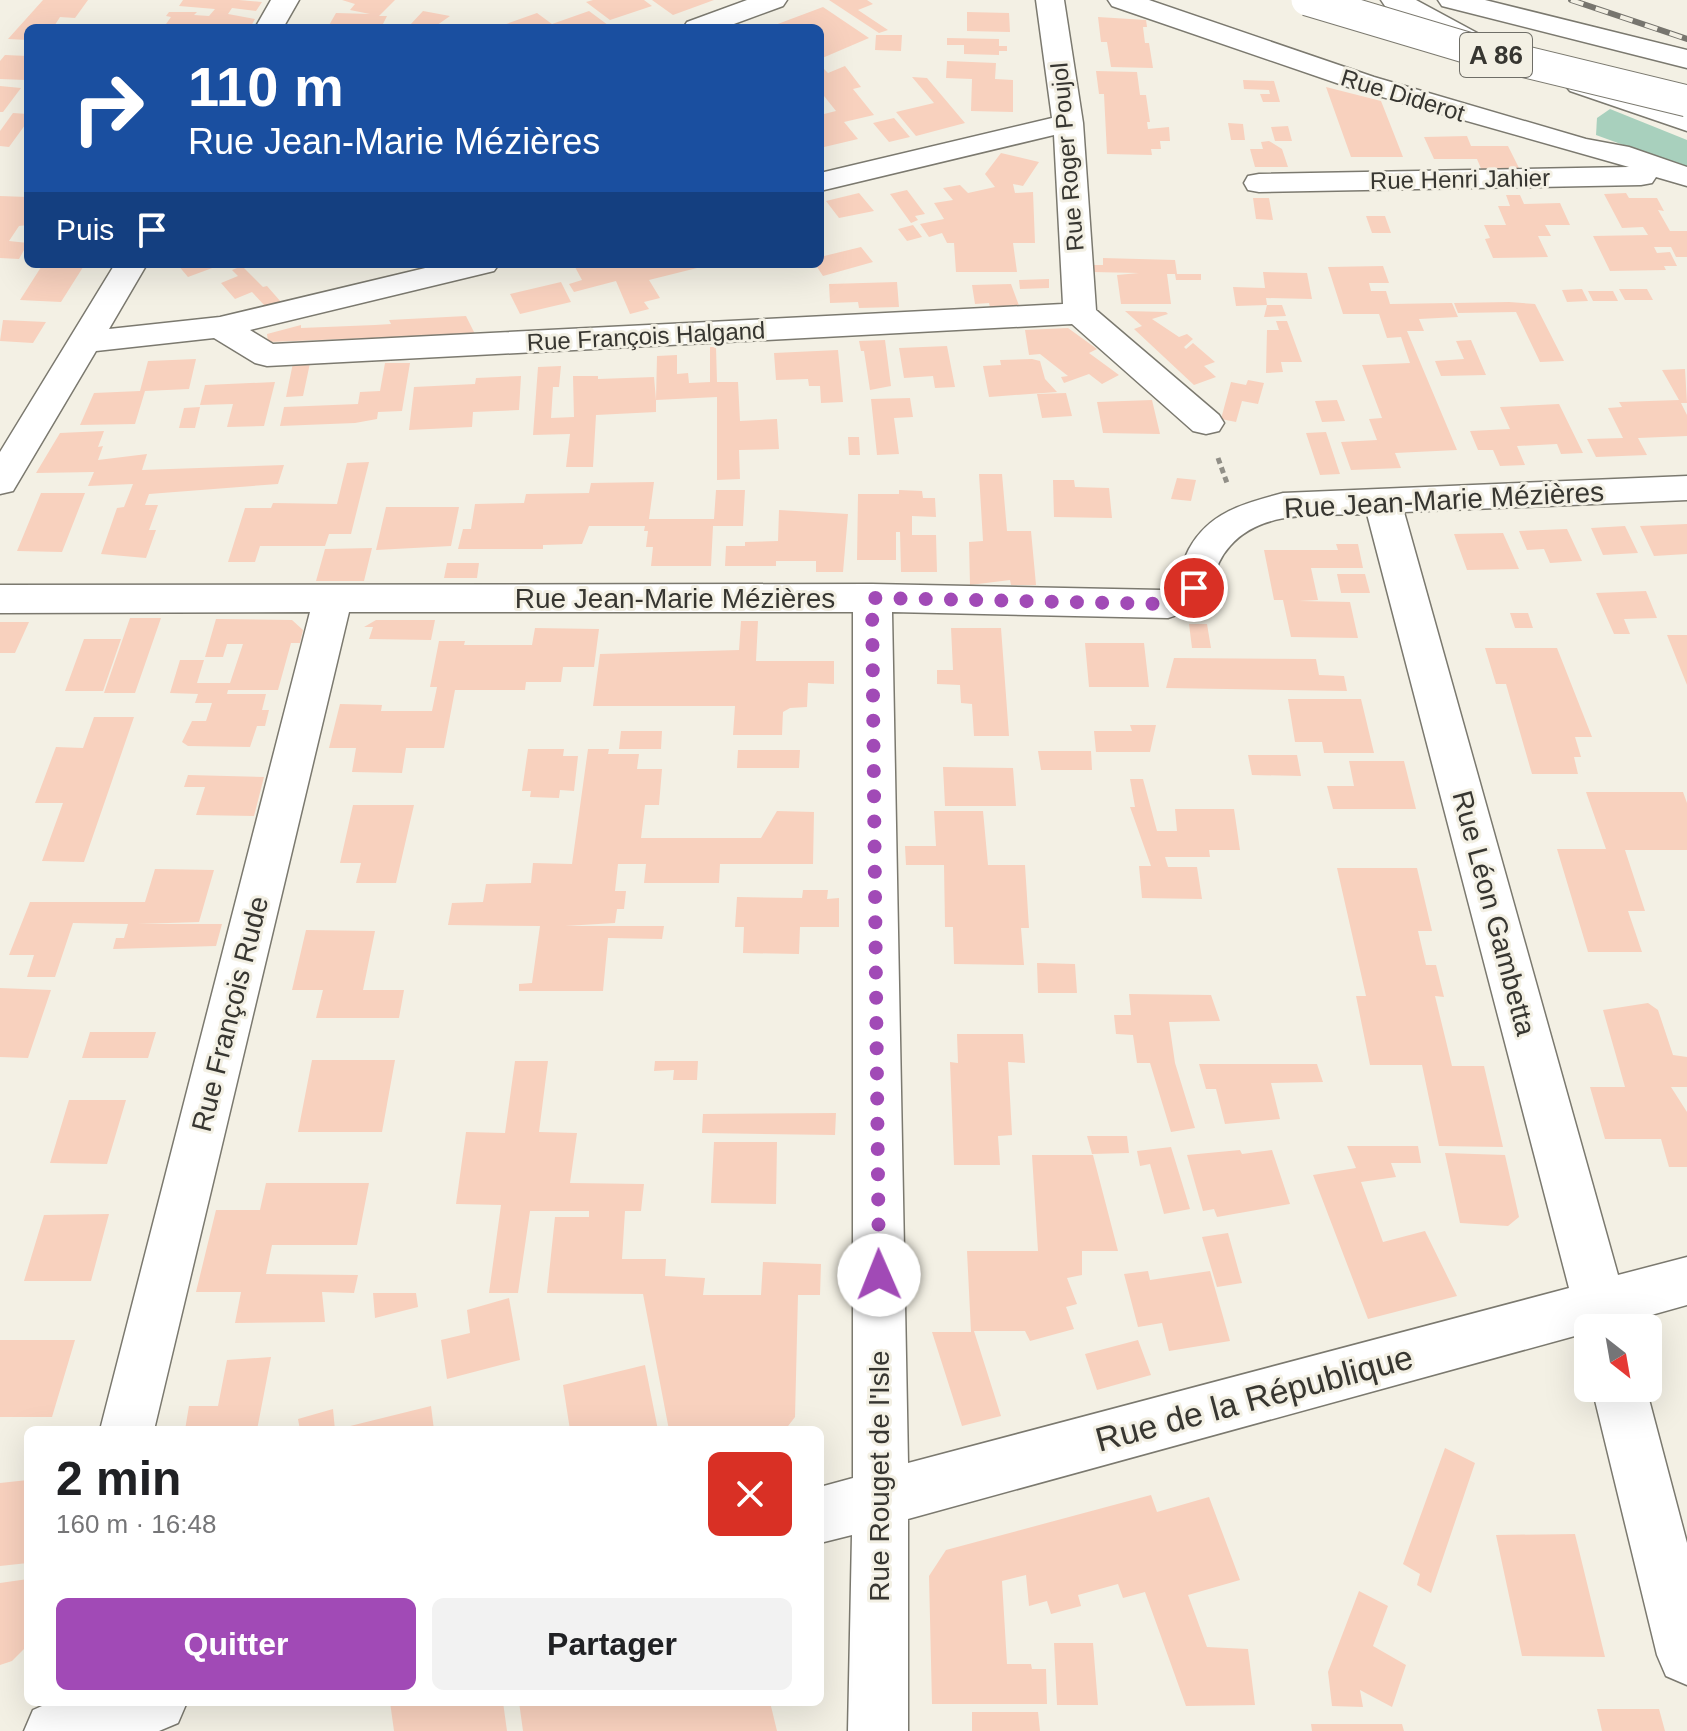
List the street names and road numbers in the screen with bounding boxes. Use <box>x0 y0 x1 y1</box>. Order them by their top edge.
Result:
road number: A 86 <box>1460 33 1532 77</box>
street label: Rue Roger Poujol <box>1045 61 1089 253</box>
street label: Rue Diderot <box>1338 63 1468 127</box>
street label: Rue Henri Jahier <box>1370 164 1550 194</box>
street label: Rue François Halgand <box>526 316 766 356</box>
street label: Rue Jean-Marie Mézières <box>1283 476 1605 524</box>
street label: Rue Jean-Marie Mézières <box>515 583 835 614</box>
street label: Rue Léon Gambetta <box>1446 787 1542 1039</box>
street label: Rue François Rude <box>186 893 274 1135</box>
street label: Rue de la République <box>1091 1337 1417 1459</box>
street label: Rue Rouget de l'Isle <box>864 1350 895 1602</box>

